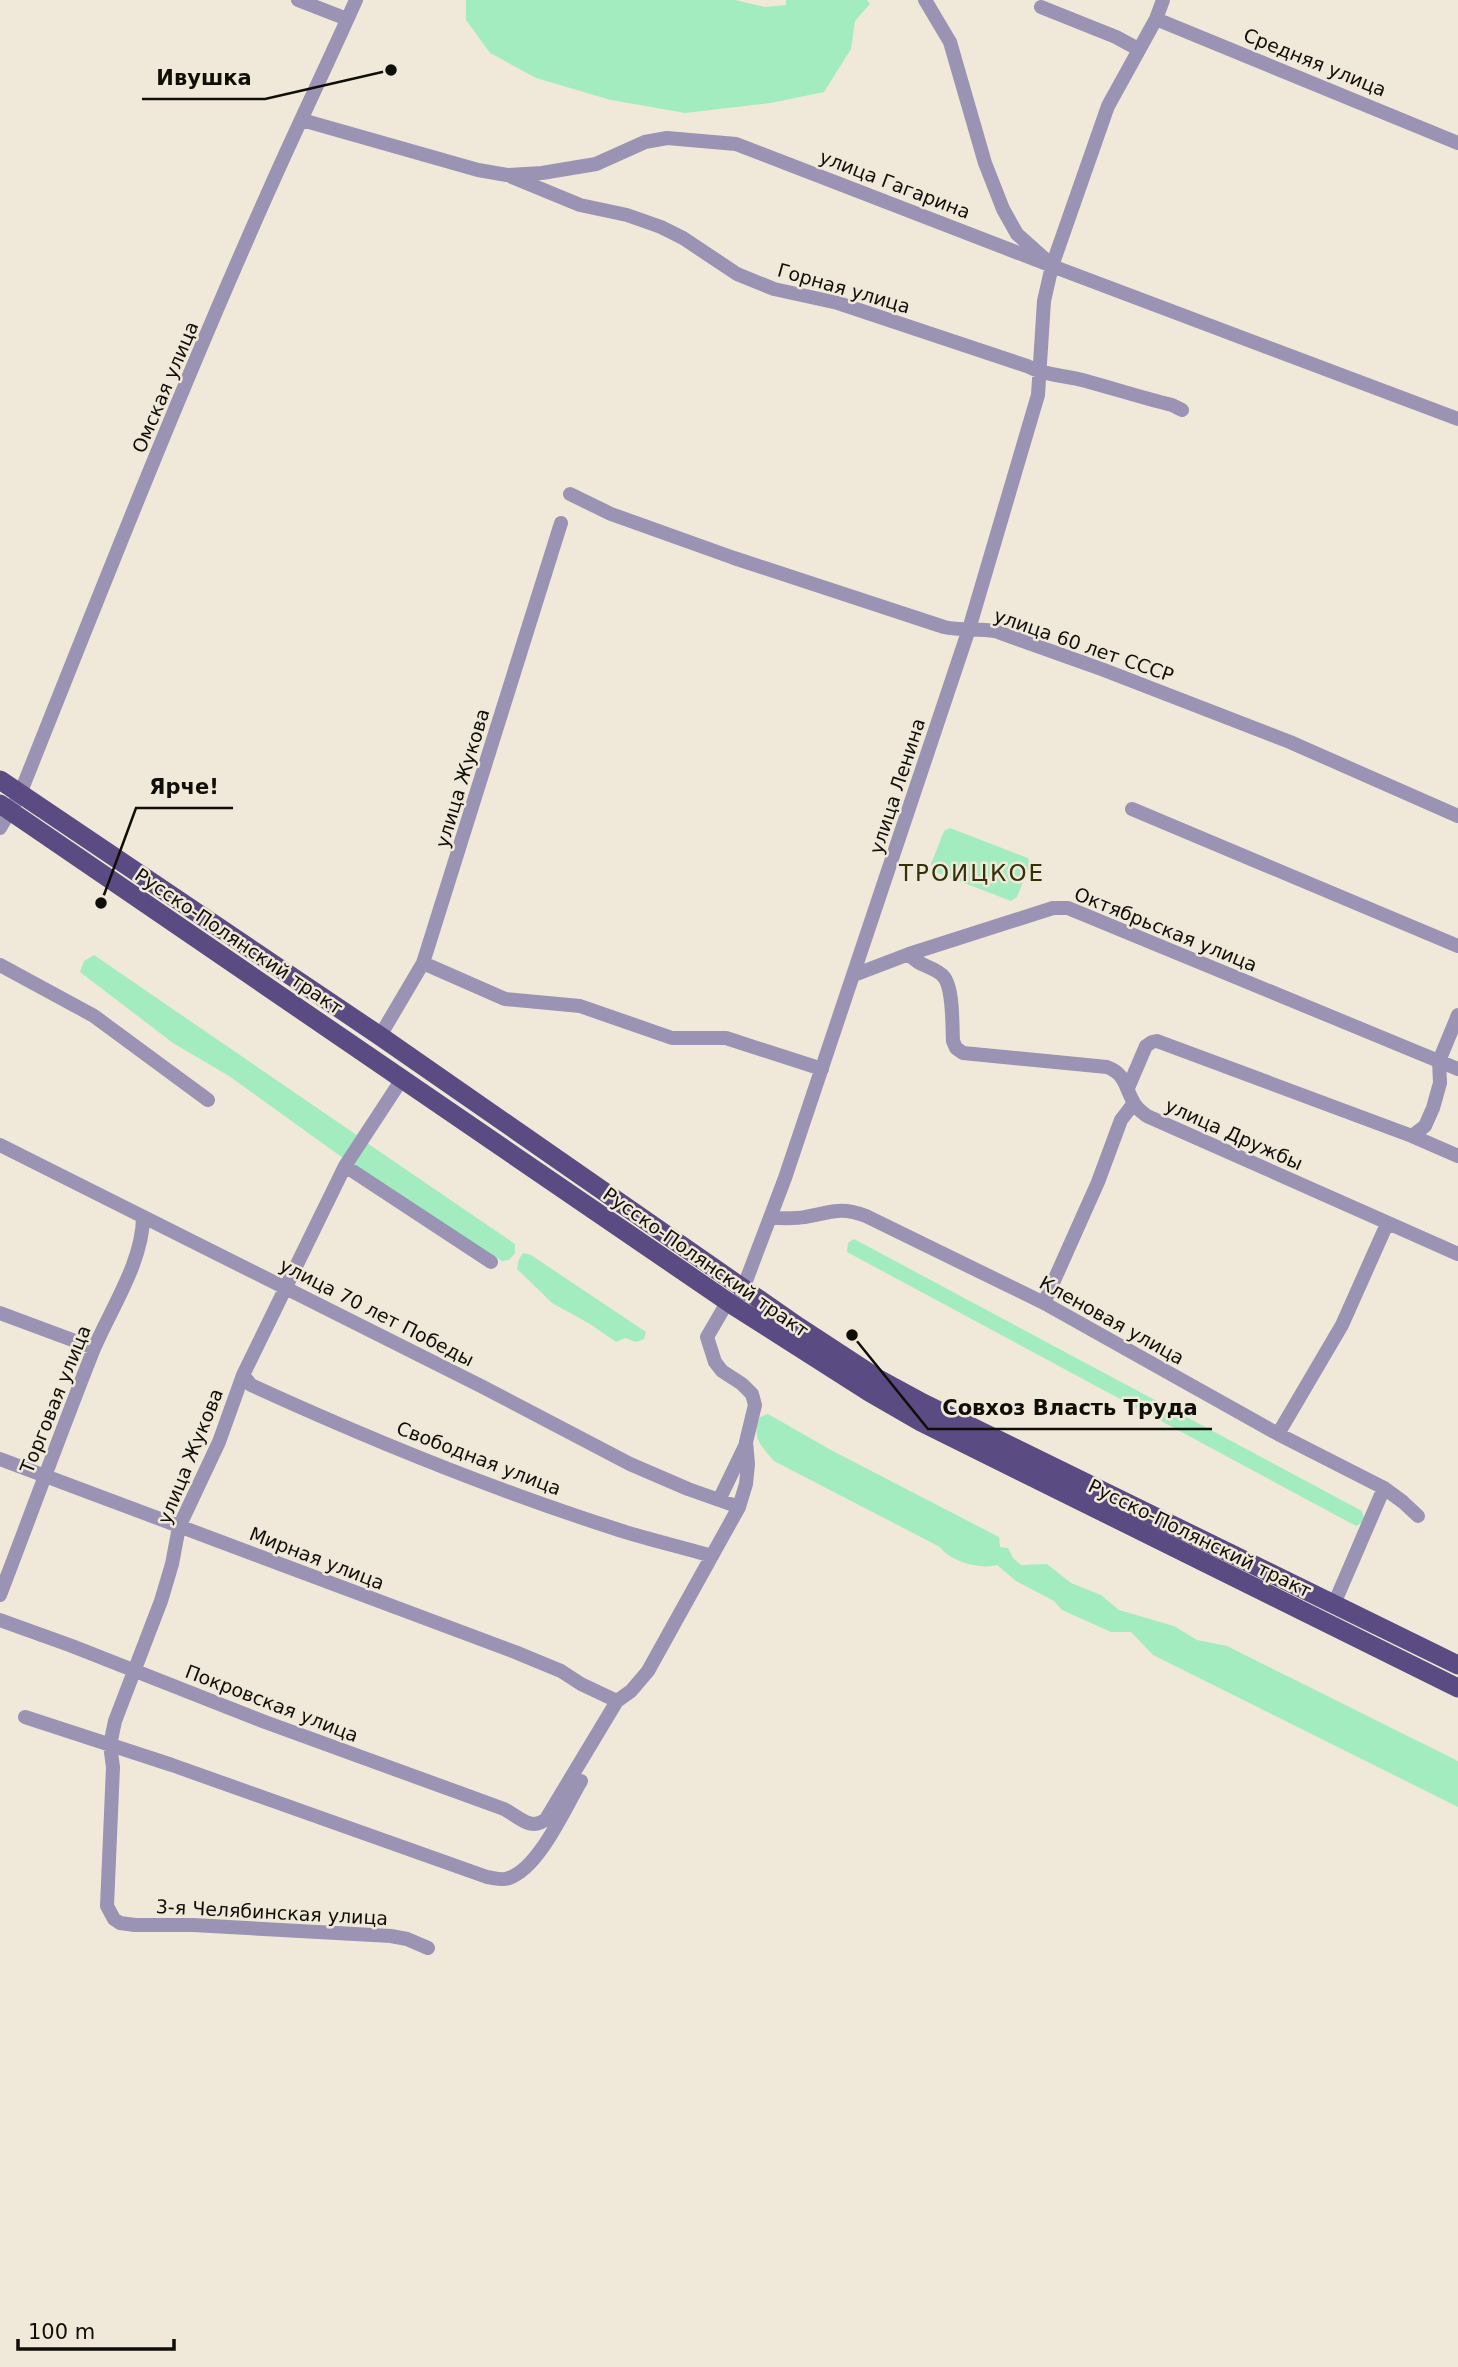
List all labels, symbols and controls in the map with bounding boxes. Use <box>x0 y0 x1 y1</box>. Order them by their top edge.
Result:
street label: Средняя улица <box>1241 23 1389 101</box>
callout: Ивушка <box>142 57 265 99</box>
text: Ивушка <box>156 66 252 90</box>
street label: улица Гагарина <box>817 145 973 223</box>
street label: Горная улица <box>775 259 913 317</box>
street label: Омская улица <box>127 318 203 456</box>
street label: улица 60 лет СССР <box>991 604 1177 686</box>
street label: улица Жукова <box>430 706 494 850</box>
street label: улица Ленина <box>865 715 929 857</box>
callout: Ярче! <box>136 766 233 808</box>
text: Ярче! <box>149 775 219 799</box>
district label: ТРОИЦКОЕ <box>898 860 1045 886</box>
street label: Русско-Полянский тракт <box>131 863 347 1019</box>
street label: Октябрьская улица <box>1071 882 1261 976</box>
street label: улица Дружбы <box>1162 1094 1306 1174</box>
street label: Русско-Полянский тракт <box>599 1183 813 1341</box>
street label: улица 70 лет Победы <box>276 1253 478 1371</box>
street label: Кленовая улица <box>1036 1271 1188 1369</box>
street label: Торговая улица <box>15 1322 95 1477</box>
street label: улица Жукова <box>153 1385 227 1527</box>
callout: Совхоз Власть Труда <box>928 1387 1212 1429</box>
text: Совхоз Власть Труда <box>942 1396 1198 1420</box>
street label: Свободная улица <box>394 1416 564 1500</box>
street label: Русско-Полянский тракт <box>1085 1474 1315 1602</box>
street label: Мирная улица <box>246 1522 388 1594</box>
street label: Покровская улица <box>182 1660 362 1746</box>
street label: 3-я Челябинская улица <box>155 1895 389 1929</box>
scale bar <box>18 2308 173 2352</box>
text: 100 m <box>28 2320 95 2344</box>

